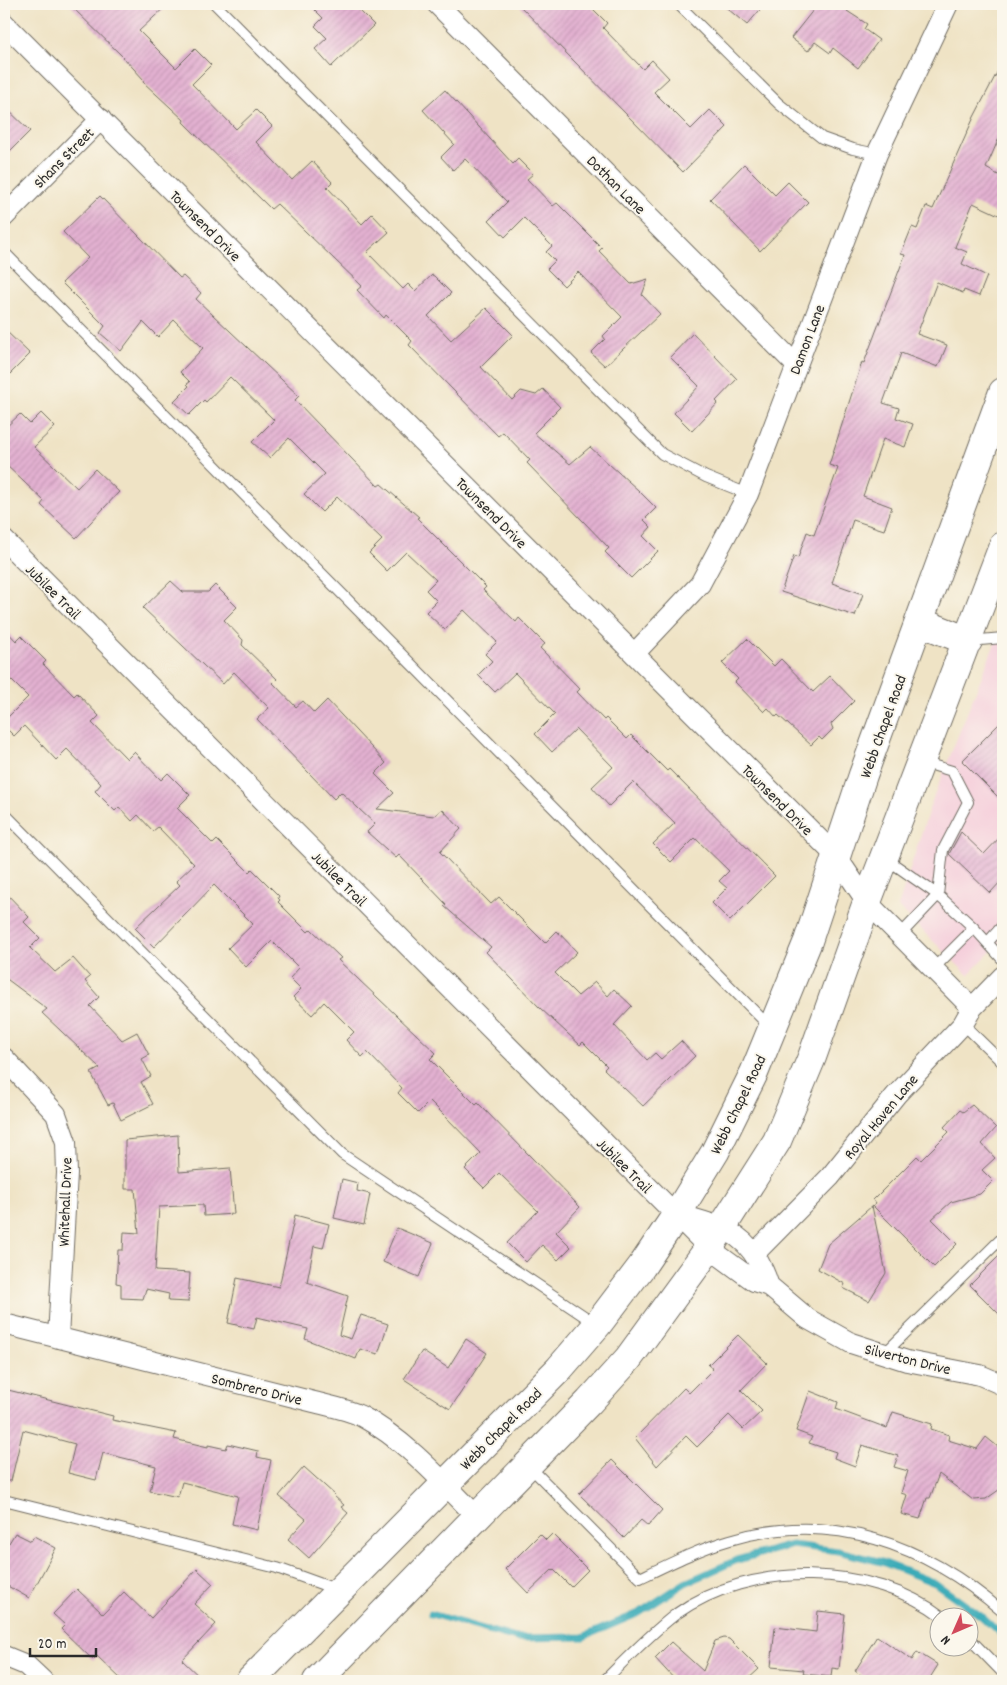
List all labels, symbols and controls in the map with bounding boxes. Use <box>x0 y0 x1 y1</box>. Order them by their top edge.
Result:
street label: Shans Street <box>29 123 101 195</box>
street label: Dothan Lane <box>580 151 650 221</box>
street label: Townsend Drive <box>163 186 245 268</box>
street label: Damon Lane <box>784 302 832 378</box>
street label: Townsend Drive <box>449 473 531 555</box>
street label: Jubilee Trail <box>19 560 85 626</box>
street label: Webb Chapel Road <box>855 672 914 782</box>
street label: Townsend Drive <box>735 760 817 842</box>
street label: Jubilee Trail <box>305 847 371 913</box>
street label: Webb Chapel Road <box>705 1051 773 1159</box>
street label: Royal Haven Lane <box>839 1070 925 1165</box>
street label: Jubilee Trail <box>590 1134 656 1200</box>
street label: Whitehall Drive <box>53 1157 80 1247</box>
street label: Silverton Drive <box>862 1339 953 1382</box>
street label: Sombrero Drive <box>209 1368 304 1413</box>
street label: Webb Chapel Road <box>455 1383 548 1476</box>
north arrow <box>930 1608 980 1658</box>
scale bar <box>30 1625 96 1657</box>
text: N <box>937 1630 956 1649</box>
text: 20 m <box>38 1634 66 1656</box>

